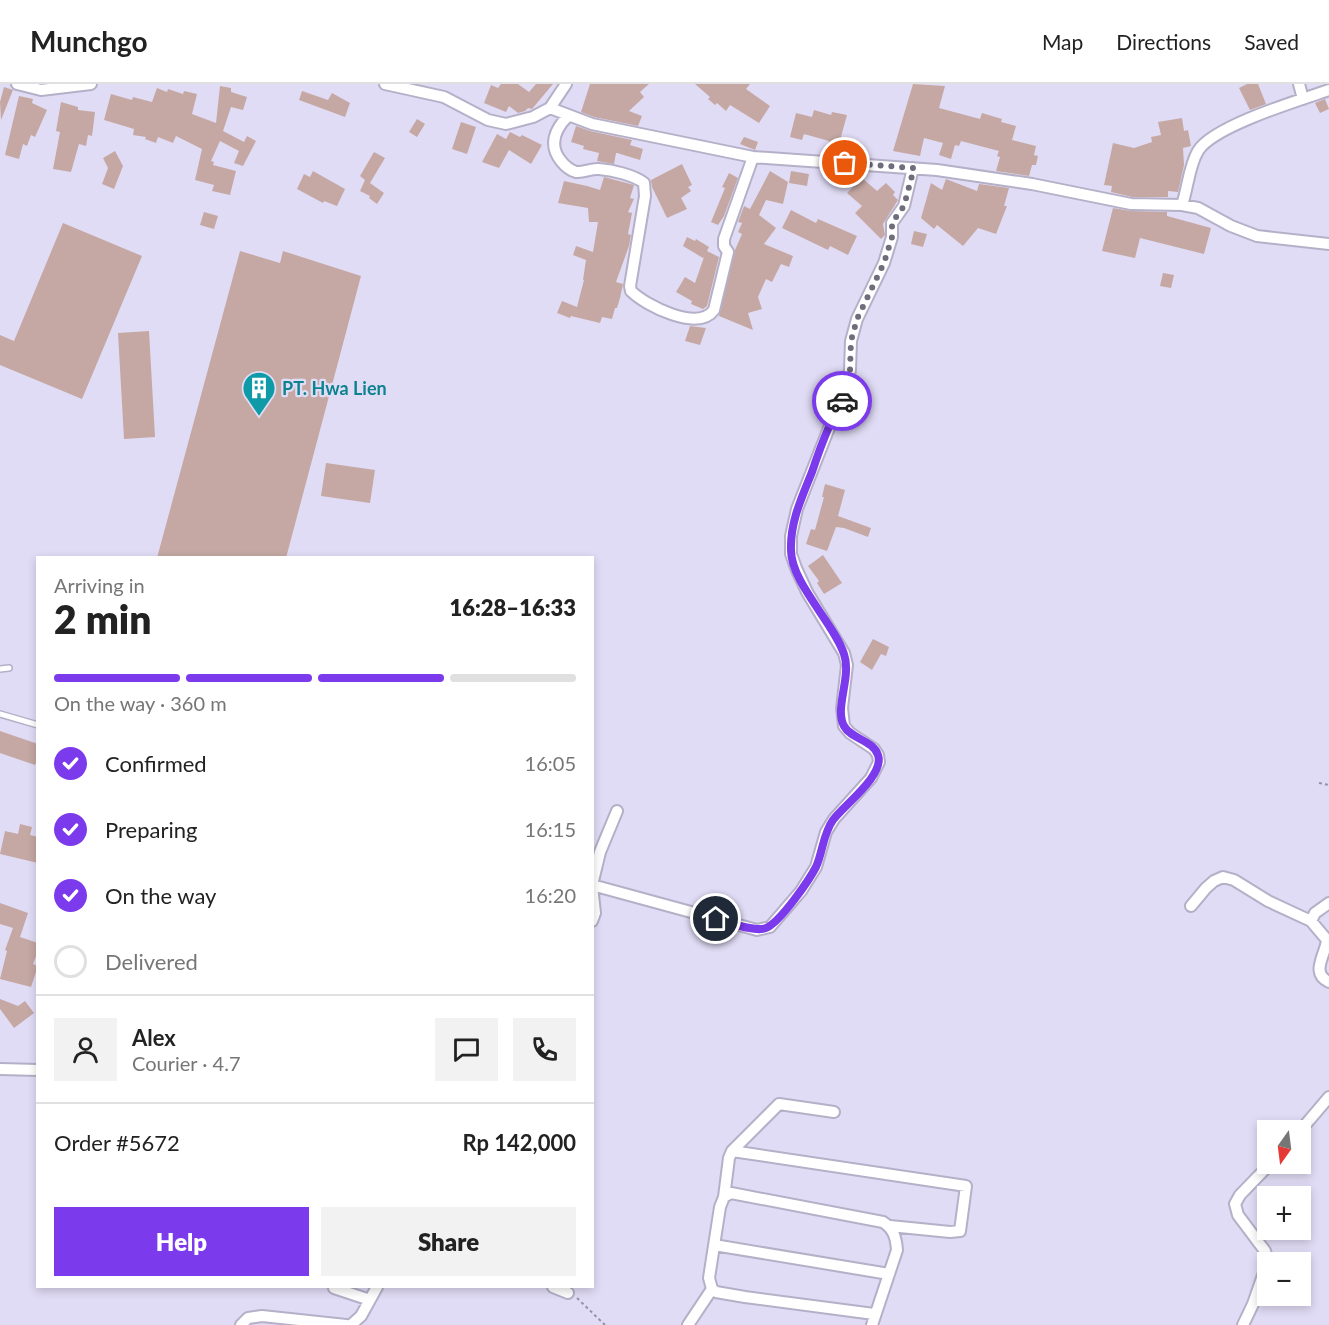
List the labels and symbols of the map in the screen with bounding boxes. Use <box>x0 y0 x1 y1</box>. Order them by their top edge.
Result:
pin <box>819 137 870 188</box>
building icon: PT. Hwa Lien <box>241 370 277 417</box>
courier <box>812 371 872 431</box>
place label: PT. Hwa Lien <box>282 377 387 399</box>
pin <box>690 893 741 944</box>
north arrow <box>1257 1120 1311 1174</box>

